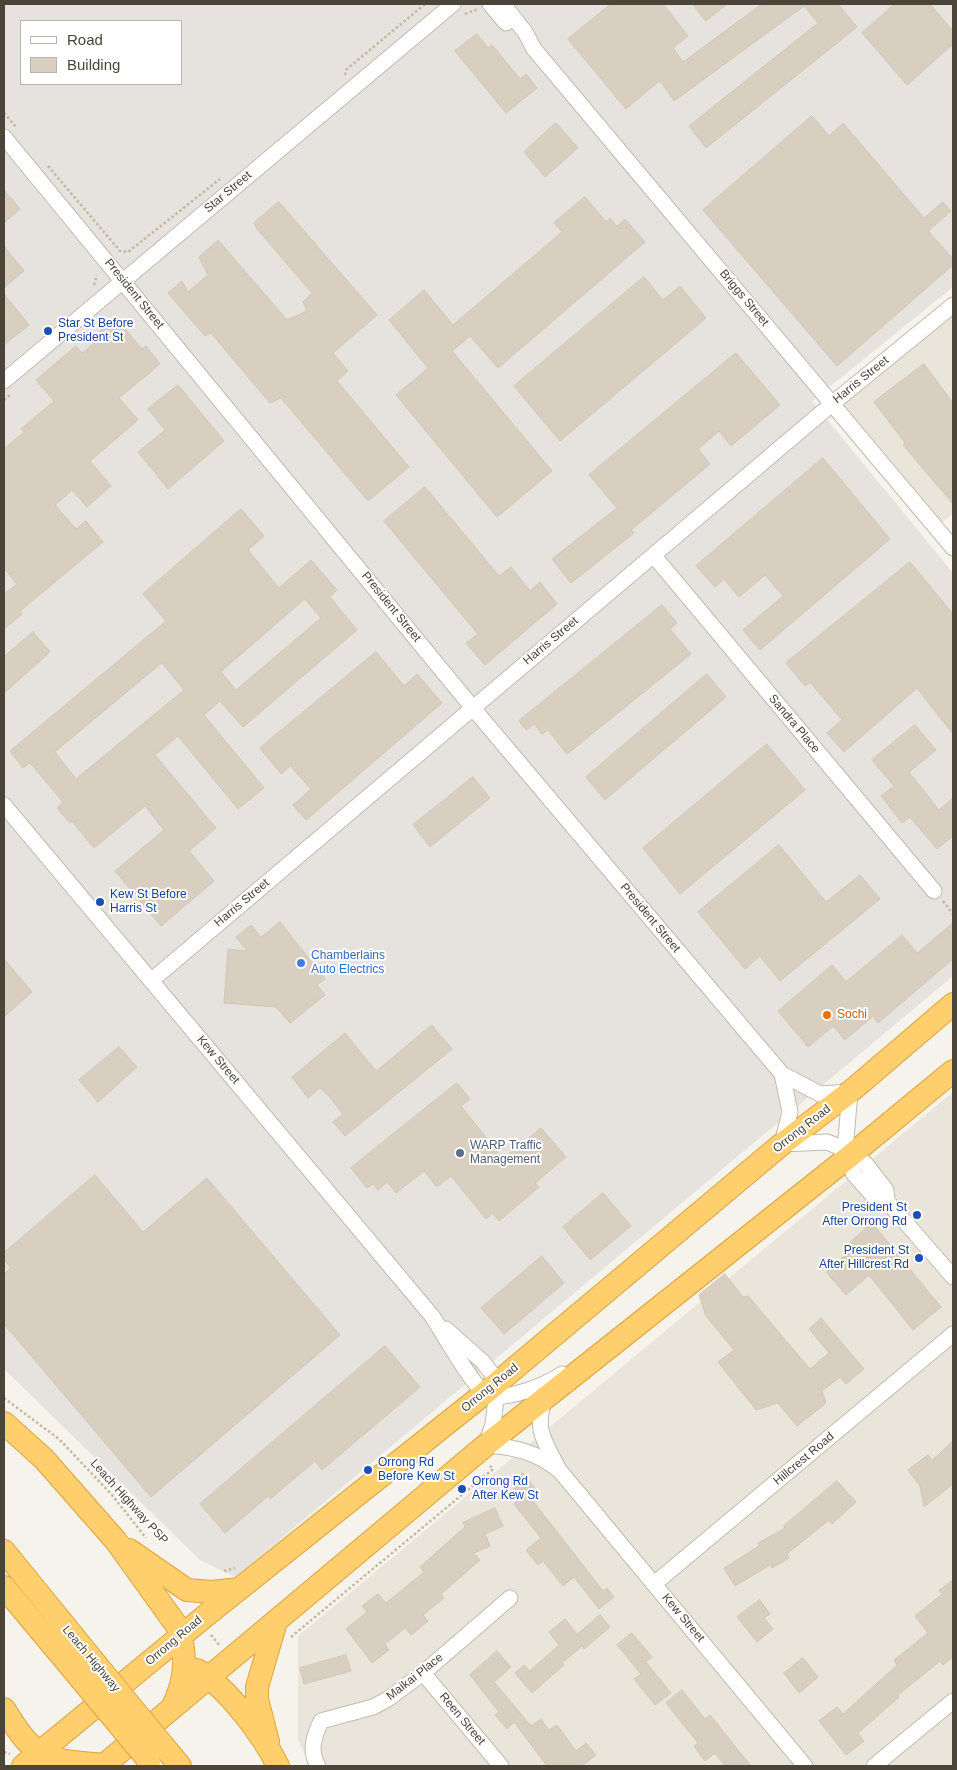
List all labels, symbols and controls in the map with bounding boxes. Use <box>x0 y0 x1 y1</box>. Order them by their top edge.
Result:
legend <box>20 20 182 85</box>
text: Road <box>67 31 103 48</box>
text: Building <box>67 56 120 73</box>
street label: Star Street <box>201 168 255 216</box>
street label: President Street <box>101 256 167 332</box>
street label: Briggs Street <box>716 267 772 329</box>
place label: Star St Before President St <box>58 317 133 345</box>
marker: Star St Before President St <box>42 325 54 337</box>
street label: Harris Street <box>830 353 892 407</box>
street label: President Street <box>358 569 424 645</box>
street label: Harris Street <box>521 614 581 668</box>
street label: Sandra Place <box>765 692 823 756</box>
street label: Harris Street <box>212 876 272 930</box>
street label: President Street <box>617 880 683 956</box>
place label: Kew St Before Harris St <box>110 888 187 916</box>
marker: Kew St Before Harris St <box>94 896 106 908</box>
place label: Chamberlains Auto Electrics <box>311 949 385 977</box>
marker: Chamberlains Auto Electrics <box>295 957 307 969</box>
place label: Sochi <box>837 1008 867 1022</box>
marker: Sochi <box>821 1009 833 1021</box>
street label: Kew Street <box>194 1033 242 1087</box>
street label: Orrong Road <box>770 1102 834 1156</box>
place label: WARP Traffic Management <box>470 1139 542 1167</box>
marker: WARP Traffic Management <box>454 1147 466 1159</box>
place label: President St After Orrong Rd <box>822 1201 907 1229</box>
marker: President St After Orrong Rd <box>911 1209 923 1221</box>
place label: President St After Hillcrest Rd <box>819 1244 909 1272</box>
marker: President St After Hillcrest Rd <box>913 1252 925 1264</box>
street label: Orrong Road <box>459 1361 521 1415</box>
street label: Hillcrest Road <box>771 1429 837 1489</box>
place label: Orrong Rd Before Kew St <box>378 1456 455 1484</box>
street label: Leach Highway PSP <box>87 1457 171 1547</box>
marker: Orrong Rd Before Kew St <box>362 1464 374 1476</box>
place label: Orrong Rd After Kew St <box>472 1475 539 1503</box>
marker: Orrong Rd After Kew St <box>456 1483 468 1495</box>
street label: Kew Street <box>659 1591 707 1645</box>
street label: Orrong Road <box>143 1613 205 1669</box>
street label: Leach Highway <box>59 1623 123 1695</box>
street label: Maikai Place <box>384 1650 446 1704</box>
street label: Reen Street <box>436 1690 488 1748</box>

